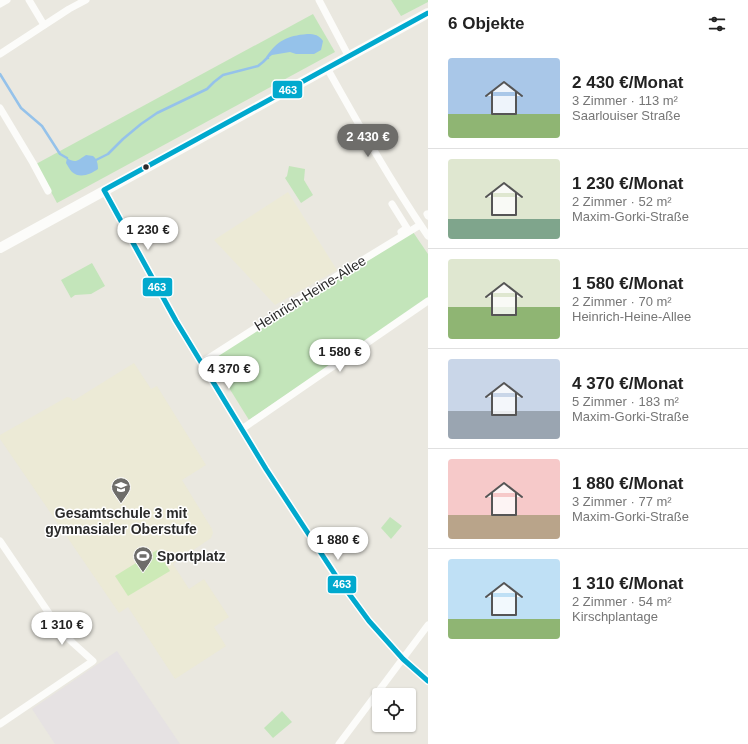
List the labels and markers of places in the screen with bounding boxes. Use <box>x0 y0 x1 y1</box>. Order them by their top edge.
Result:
pin: 2 430 € <box>331 124 405 158</box>
unlabelled marker <box>141 162 151 172</box>
pin: 1 230 € <box>111 217 185 251</box>
pin: 1 580 € <box>303 339 377 373</box>
pin: 4 370 € <box>192 356 266 390</box>
school or university icon: Gesamtschule 3 mit gymnasialer Oberstufe <box>110 476 132 504</box>
place label: Gesamtschule 3 mit gymnasialer Oberstufe <box>45 505 197 537</box>
pin: 1 880 € <box>301 527 375 561</box>
sports icon: Sportplatz <box>132 545 154 573</box>
place label: Sportplatz <box>157 548 225 564</box>
pin: 1 310 € <box>25 612 99 646</box>

